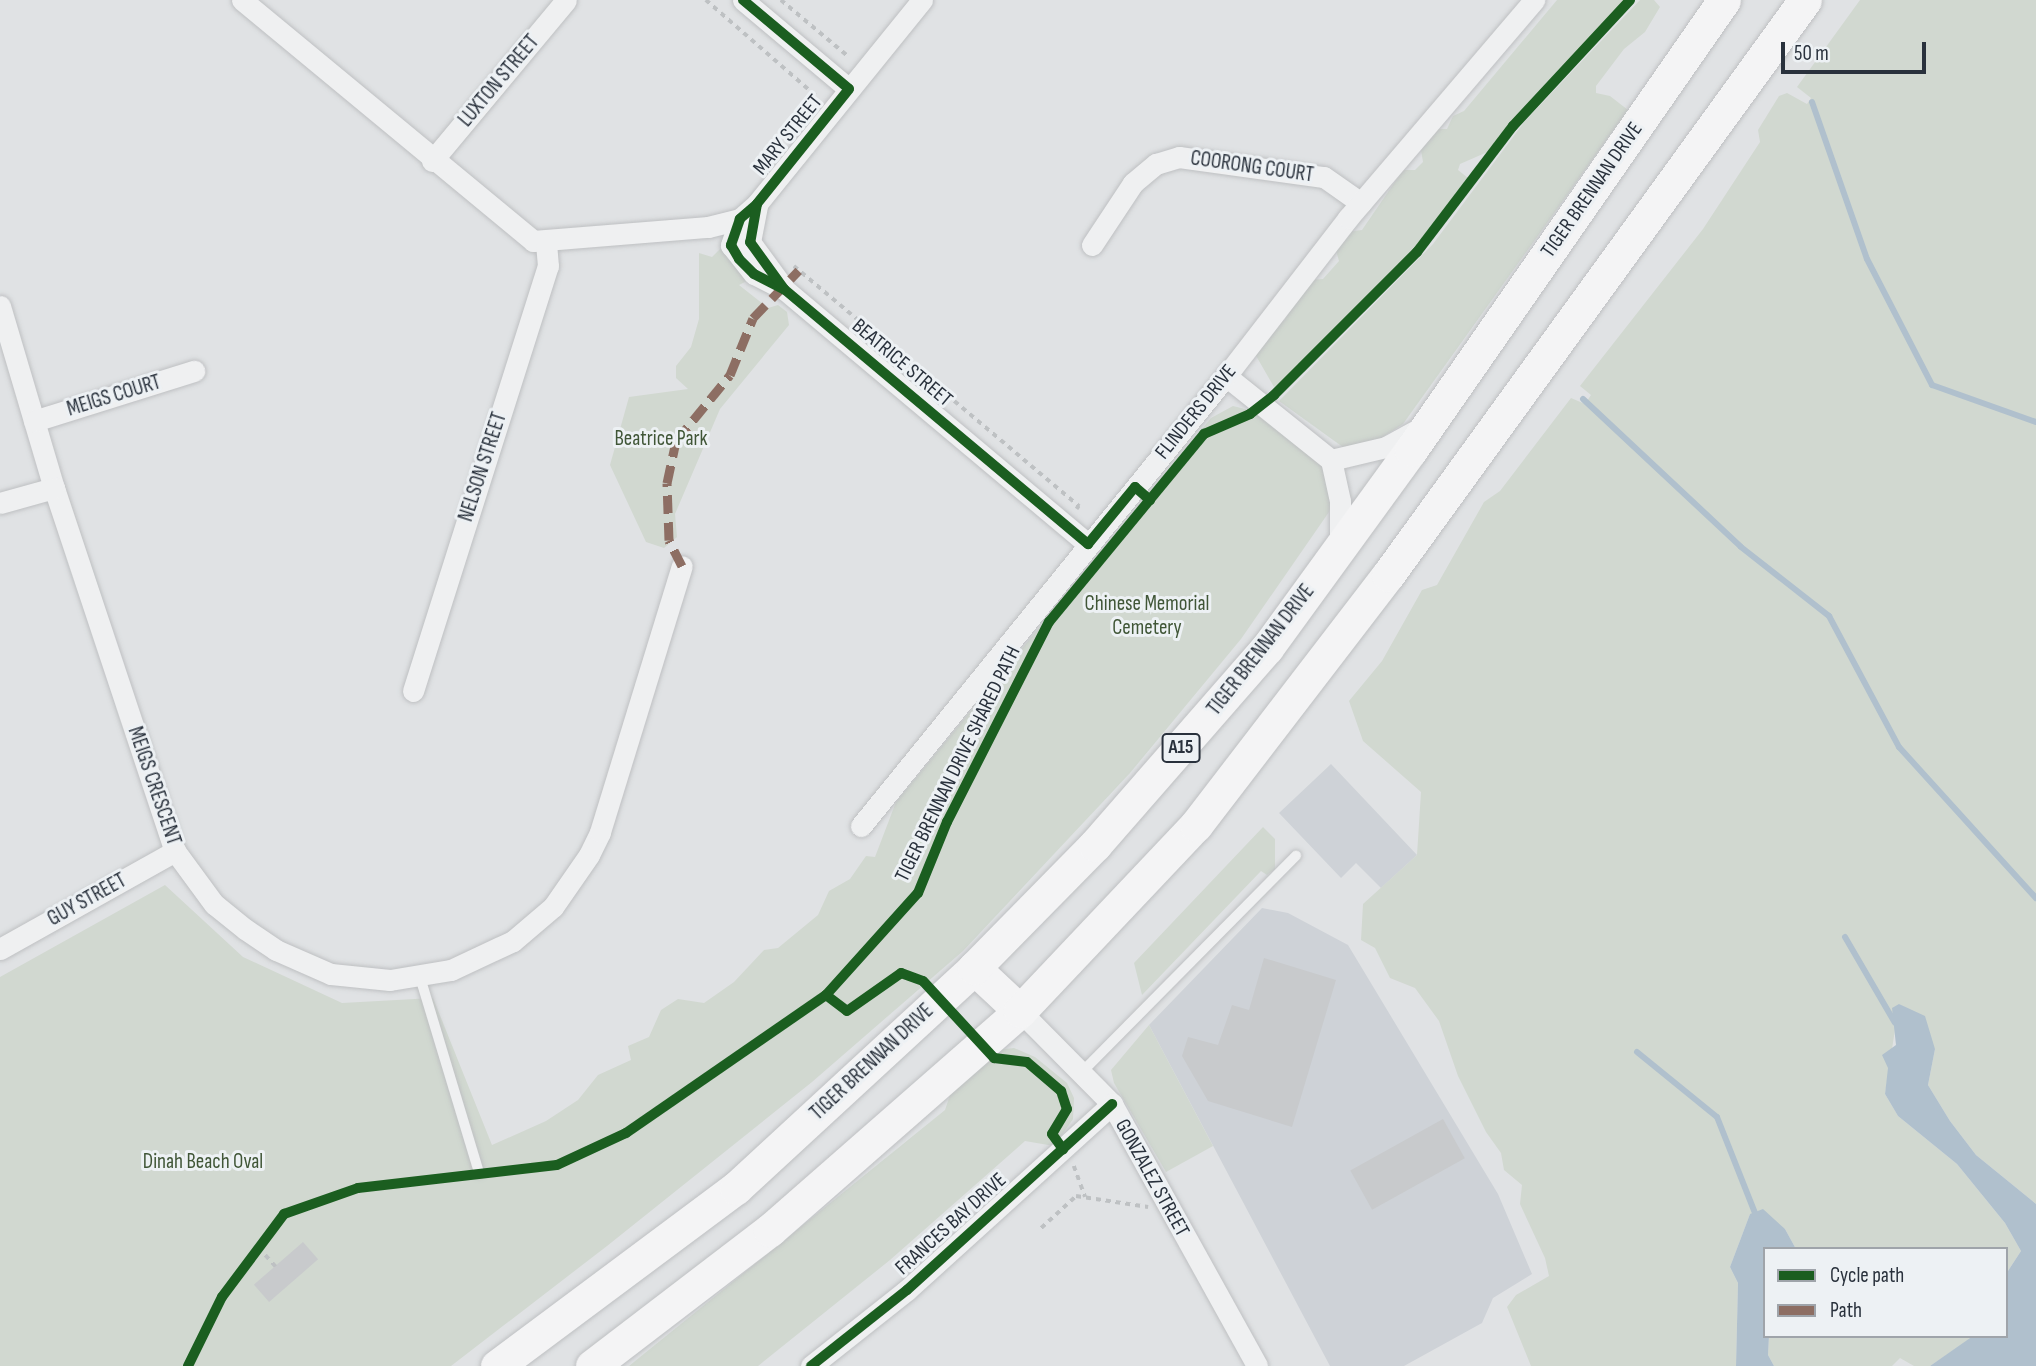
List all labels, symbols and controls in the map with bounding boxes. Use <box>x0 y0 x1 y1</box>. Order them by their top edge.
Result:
scale bar <box>1784 28 1929 72</box>
street label: LUXTON STREET <box>453 30 545 132</box>
text: 50 m <box>1794 41 1829 66</box>
street label: MARY STREET <box>748 90 828 180</box>
street label: TIGER BRENNAN DRIVE <box>1536 117 1648 263</box>
street label: COORONG COURT <box>1189 146 1315 188</box>
street label: BEATRICE STREET <box>847 314 957 412</box>
street label: FLINDERS DRIVE <box>1150 360 1242 464</box>
street label: MEIGS COURT <box>64 370 164 422</box>
street label: NELSON STREET <box>454 409 512 525</box>
park label: Beatrice Park <box>614 426 708 452</box>
street label: TIGER BRENNAN DRIVE <box>1202 579 1320 721</box>
park label: Chinese Memorial Cemetery <box>1085 591 1209 641</box>
street label: TIGER BRENNAN DRIVE SHARED PATH <box>890 642 1026 886</box>
street label: MEIGS CRESCENT <box>122 723 186 849</box>
road number: A15 <box>1160 733 1202 764</box>
street label: GUY STREET <box>43 868 131 932</box>
street label: TIGER BRENNAN DRIVE <box>805 998 939 1126</box>
street label: GONZALEZ STREET <box>1109 1115 1195 1241</box>
park label: Dinah Beach Oval <box>143 1149 263 1175</box>
street label: FRANCES BAY DRIVE <box>890 1168 1012 1280</box>
legend <box>1763 1247 2008 1338</box>
text: Cycle path <box>1830 1263 1904 1288</box>
text: Path <box>1830 1298 1862 1323</box>

